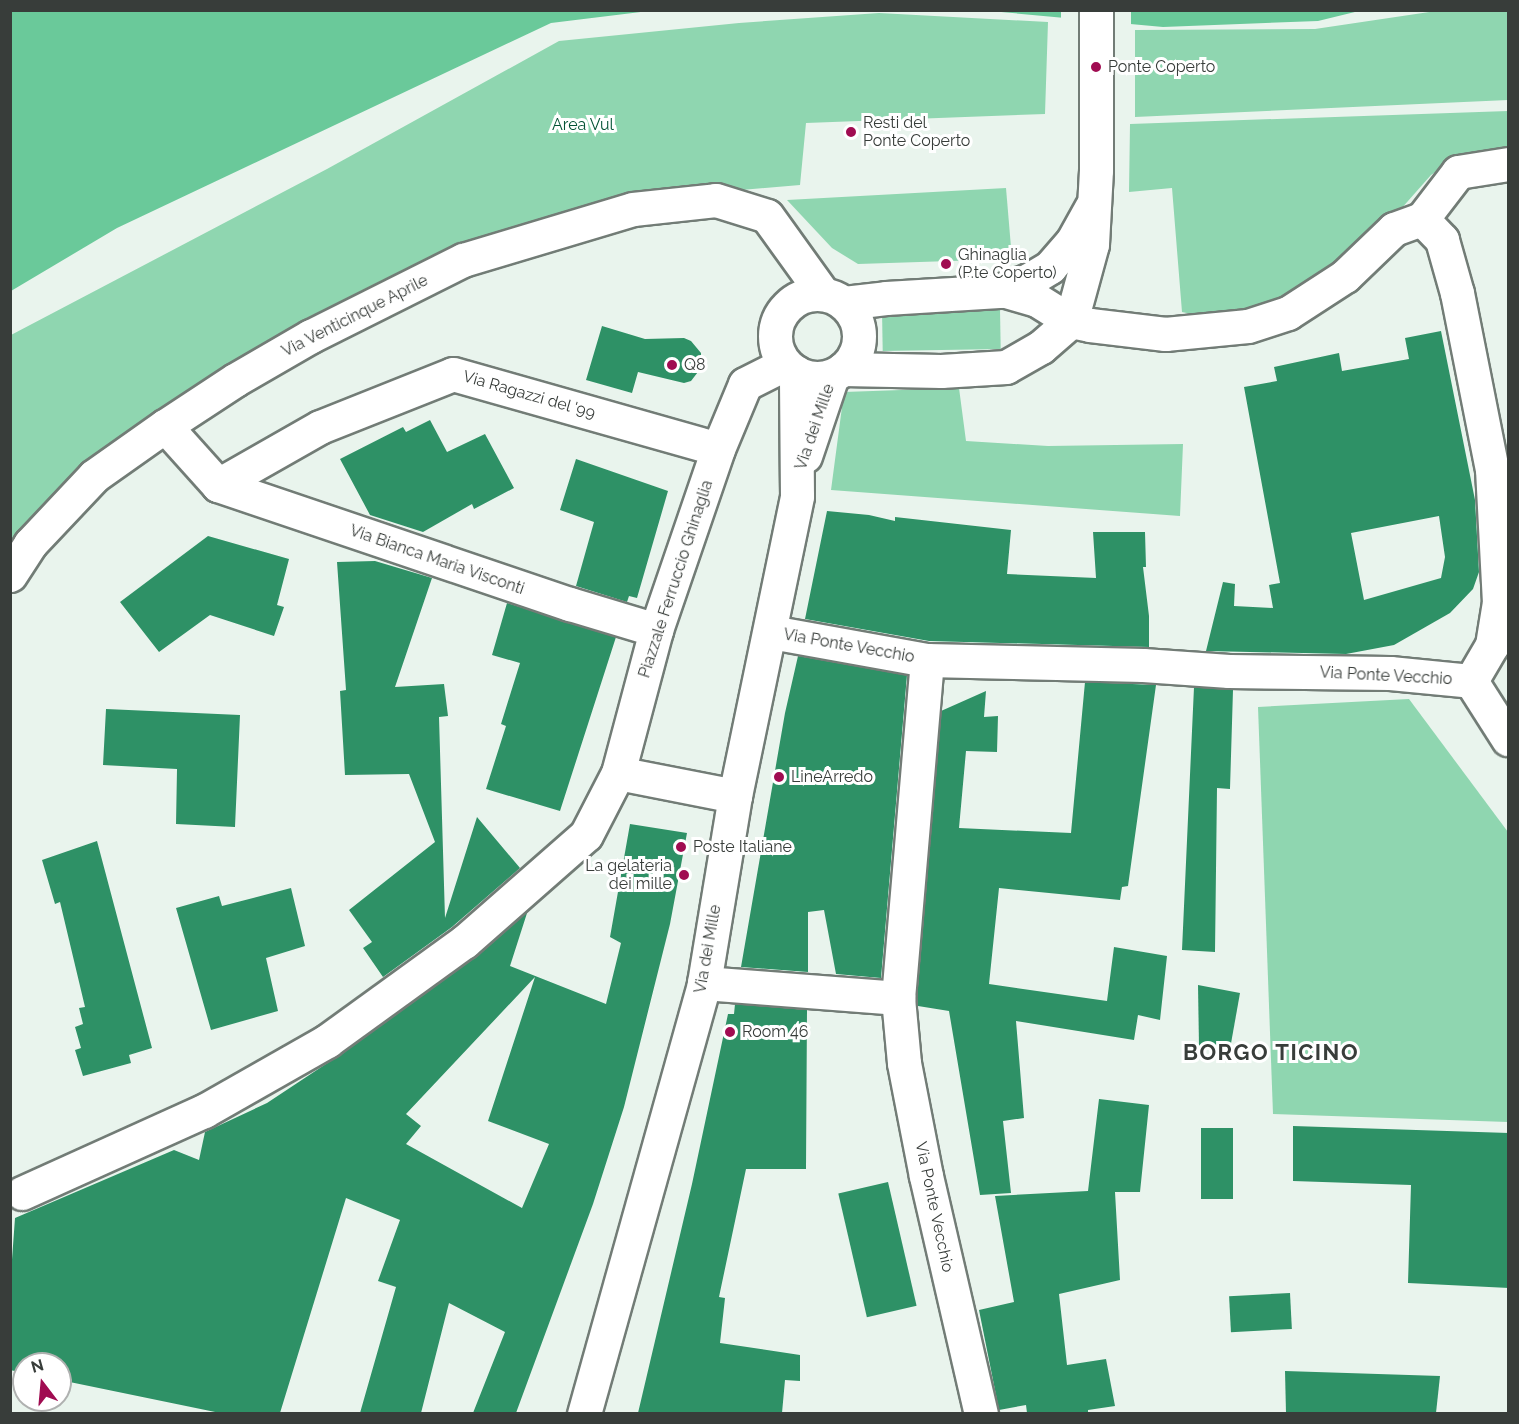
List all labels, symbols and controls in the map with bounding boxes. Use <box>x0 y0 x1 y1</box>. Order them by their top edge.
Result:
place label: Ponte Coperto <box>1108 57 1215 77</box>
marker: Ponte Coperto <box>1089 60 1103 74</box>
place label: Resti del Ponte Coperto <box>863 113 970 151</box>
park label: Area Vul <box>552 115 614 135</box>
marker: Resti del Ponte Coperto <box>844 125 858 139</box>
place label: Ghinaglia (P.te Coperto) <box>958 245 1057 283</box>
marker: Ghinaglia (P.te Coperto) <box>939 257 953 271</box>
street label: Via Venticinque Aprile <box>278 271 432 361</box>
place label: Q8 <box>684 355 705 375</box>
marker: Q8 <box>665 358 679 372</box>
street label: Via Ragazzi del '99 <box>460 367 598 423</box>
street label: Via dei Mille <box>791 381 839 473</box>
street label: Piazzale Ferruccio Ghinaglia <box>635 478 717 680</box>
street label: Via Bianca Maria Visconti <box>347 521 527 599</box>
street label: Via Ponte Vecchio <box>782 625 916 667</box>
street label: Via Ponte Vecchio <box>1319 663 1453 689</box>
place label: LineArredo <box>791 767 873 787</box>
marker: LineArredo <box>772 770 786 784</box>
place label: Poste Italiane <box>693 837 792 857</box>
marker: Poste Italiane <box>674 840 688 854</box>
place label: La gelateria dei mille <box>585 856 672 894</box>
marker: La gelateria dei mille <box>677 868 691 882</box>
street label: Via dei Mille <box>691 903 725 995</box>
place label: Room 46 <box>742 1022 808 1042</box>
marker: Room 46 <box>723 1025 737 1039</box>
district label: BORGO TICINO <box>1183 1040 1359 1066</box>
street label: Via Ponte Vecchio <box>911 1140 957 1274</box>
north arrow <box>12 1352 72 1412</box>
text: N <box>29 1355 46 1377</box>

